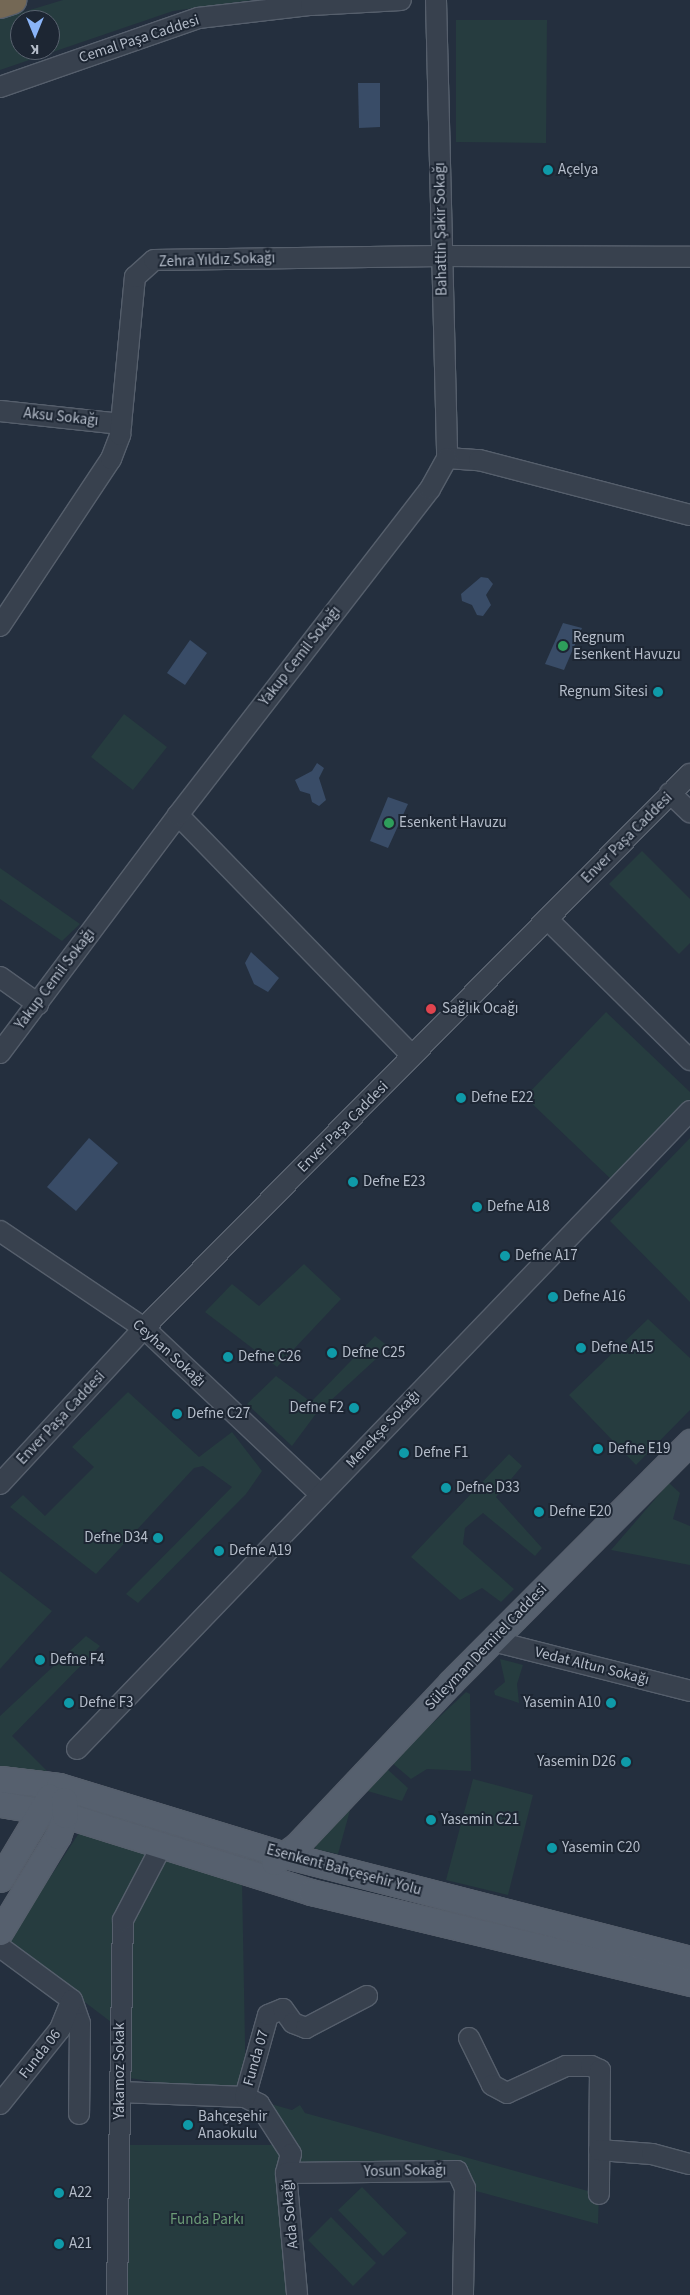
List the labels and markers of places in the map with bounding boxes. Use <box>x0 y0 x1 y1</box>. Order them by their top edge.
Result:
place label: Açelya <box>558 161 598 179</box>
marker: Açelya <box>542 164 554 176</box>
place label: Regnum Esenkent Havuzu <box>573 628 681 663</box>
marker: Regnum Esenkent Havuzu <box>557 640 569 652</box>
place label: Regnum Sitesi <box>559 683 648 701</box>
marker: Regnum Sitesi <box>652 686 664 698</box>
place label: Esenkent Havuzu <box>399 814 507 832</box>
marker: Esenkent Havuzu <box>383 817 395 829</box>
place label: Sağlık Ocağı <box>442 1000 519 1018</box>
marker: Sağlık Ocağı <box>424 1002 438 1016</box>
place label: Defne E22 <box>471 1089 533 1107</box>
marker: Defne E22 <box>455 1092 467 1104</box>
place label: Defne E23 <box>363 1173 425 1191</box>
marker: Defne E23 <box>347 1176 359 1188</box>
place label: Defne A18 <box>487 1198 550 1216</box>
marker: Defne A18 <box>471 1201 483 1213</box>
place label: Defne A17 <box>515 1247 578 1265</box>
marker: Defne A17 <box>499 1250 511 1262</box>
place label: Defne A16 <box>563 1288 626 1306</box>
marker: Defne A16 <box>547 1291 559 1303</box>
place label: Defne A15 <box>591 1339 654 1357</box>
marker: Defne A15 <box>575 1342 587 1354</box>
place label: Defne C25 <box>342 1344 405 1362</box>
marker: Defne C25 <box>326 1347 338 1359</box>
place label: Defne C26 <box>238 1348 301 1366</box>
marker: Defne C26 <box>222 1351 234 1363</box>
place label: Defne F2 <box>289 1399 344 1417</box>
marker: Defne F2 <box>348 1402 360 1414</box>
place label: Defne C27 <box>187 1405 250 1423</box>
marker: Defne C27 <box>171 1408 183 1420</box>
place label: Defne E19 <box>608 1440 670 1458</box>
marker: Defne E19 <box>592 1443 604 1455</box>
place label: Defne F1 <box>414 1444 469 1462</box>
marker: Defne F1 <box>398 1447 410 1459</box>
place label: Defne D33 <box>456 1479 520 1497</box>
marker: Defne D33 <box>440 1482 452 1494</box>
place label: Defne E20 <box>549 1503 611 1521</box>
marker: Defne E20 <box>533 1506 545 1518</box>
place label: Defne D34 <box>84 1529 148 1547</box>
marker: Defne D34 <box>152 1532 164 1544</box>
place label: Defne A19 <box>229 1542 292 1560</box>
marker: Defne A19 <box>213 1545 225 1557</box>
place label: Defne F4 <box>50 1651 105 1669</box>
marker: Defne F4 <box>34 1654 46 1666</box>
place label: Defne F3 <box>79 1694 134 1712</box>
place label: Yasemin A10 <box>523 1694 601 1712</box>
marker: Defne F3 <box>63 1697 75 1709</box>
marker: Yasemin A10 <box>605 1697 617 1709</box>
place label: Yasemin D26 <box>537 1753 616 1771</box>
marker: Yasemin D26 <box>620 1756 632 1768</box>
place label: Yasemin C21 <box>441 1811 519 1829</box>
marker: Yasemin C21 <box>425 1814 437 1826</box>
place label: Yasemin C20 <box>562 1839 640 1857</box>
marker: Yasemin C20 <box>546 1842 558 1854</box>
place label: Bahçeşehir Anaokulu <box>198 2107 267 2142</box>
marker: Bahçeşehir Anaokulu <box>182 2119 194 2131</box>
place label: A22 <box>69 2184 92 2202</box>
marker: A22 <box>53 2187 65 2199</box>
place label: A21 <box>69 2235 92 2253</box>
marker: A21 <box>53 2238 65 2250</box>

